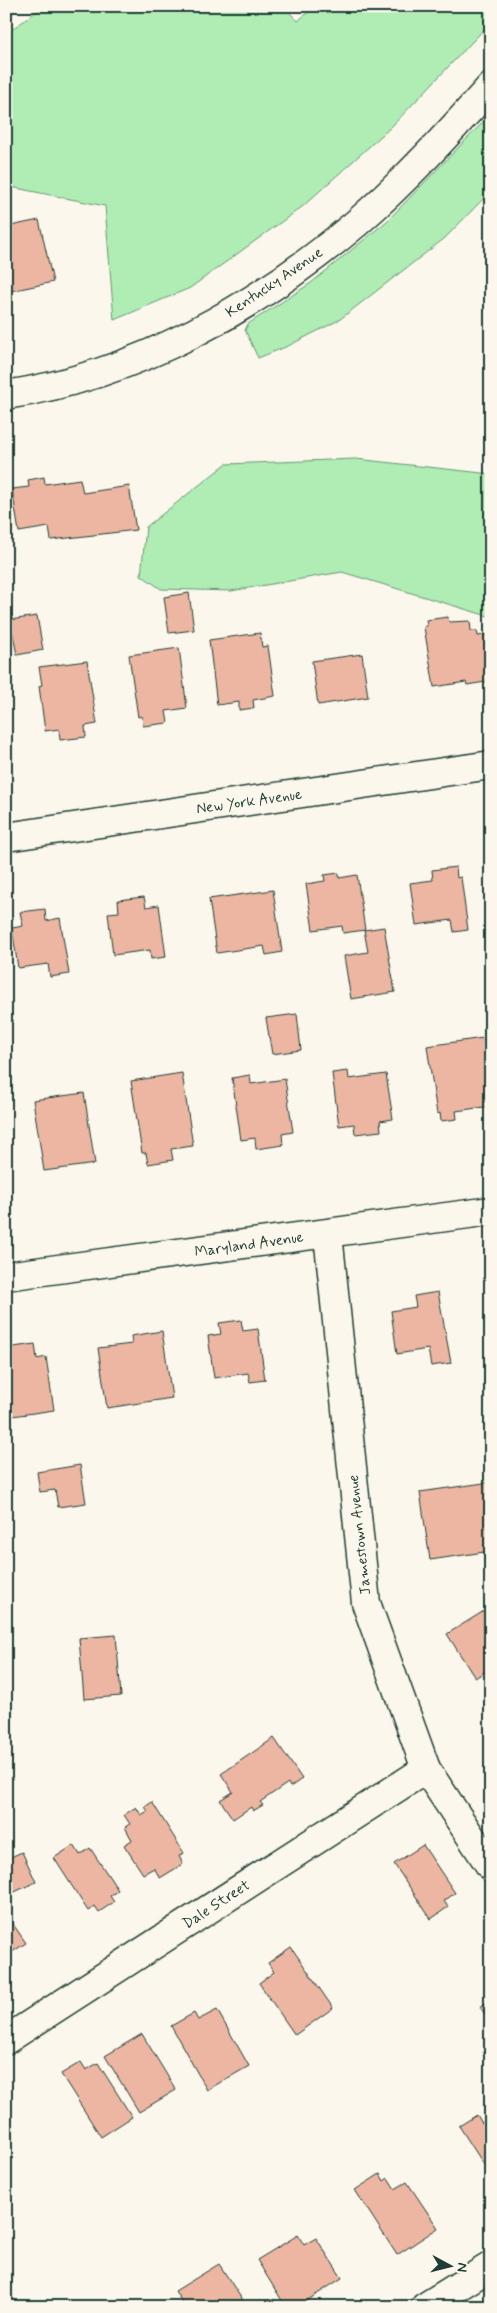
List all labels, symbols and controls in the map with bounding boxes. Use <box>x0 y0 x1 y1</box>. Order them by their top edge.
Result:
street label: Kentucky Avenue <box>222 243 327 323</box>
street label: New York Avenue <box>195 785 303 819</box>
street label: Maryland Avenue <box>193 1227 305 1263</box>
street label: Jamestown Avenue <box>344 1474 376 1596</box>
street label: Dale Street <box>179 1876 254 1934</box>
north arrow <box>424 2240 474 2290</box>
text: N <box>452 2262 471 2273</box>

